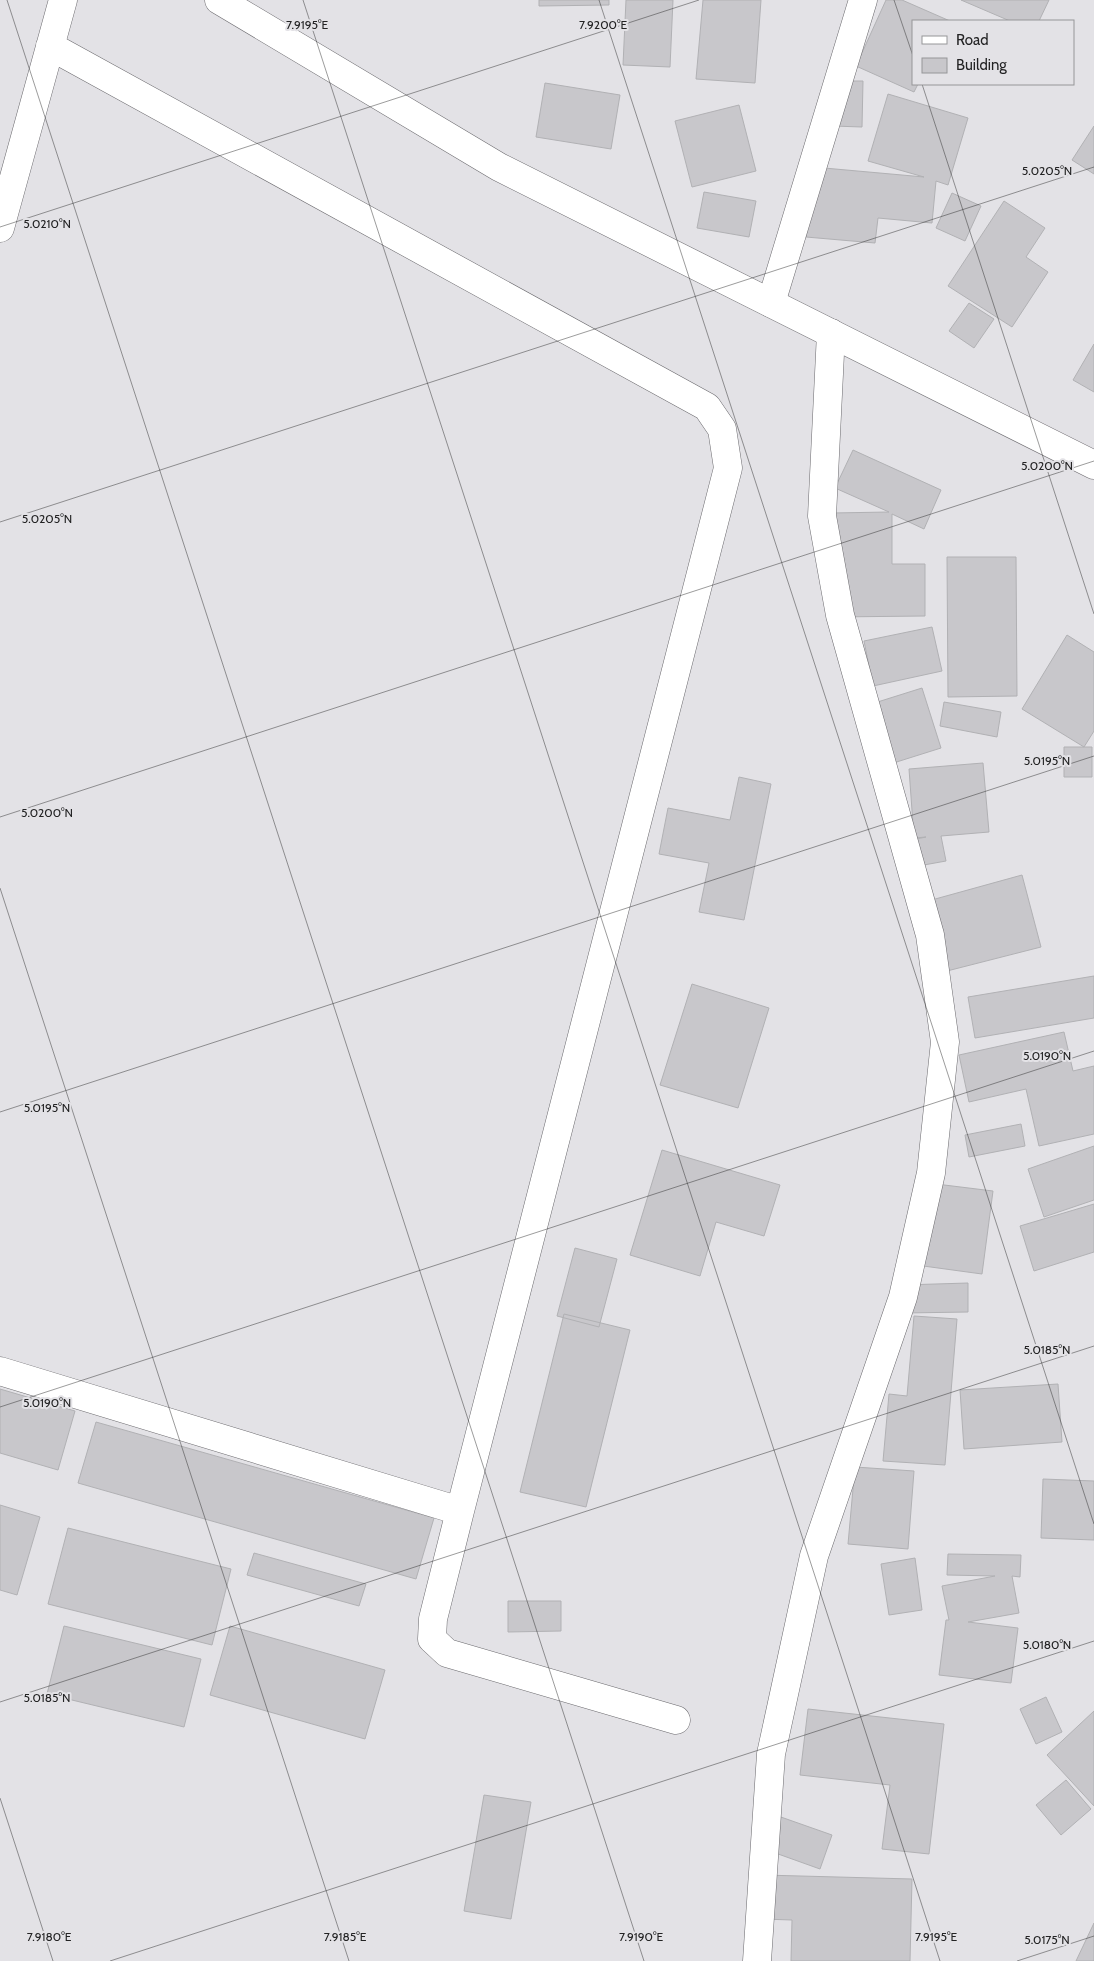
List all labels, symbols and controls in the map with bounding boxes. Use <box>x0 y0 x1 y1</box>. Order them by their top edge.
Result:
text: 7.9195°E <box>286 17 328 32</box>
text: 7.9200°E <box>579 17 627 32</box>
legend <box>912 20 1074 85</box>
text: Road <box>956 31 989 49</box>
text: Building <box>956 56 1007 74</box>
text: 5.0205°N <box>1022 163 1072 178</box>
text: 5.0210°N <box>23 216 71 231</box>
text: 5.0200°N <box>1021 458 1073 473</box>
text: 5.0205°N <box>22 511 72 526</box>
text: 5.0195°N <box>1024 753 1070 768</box>
text: 5.0200°N <box>21 805 73 820</box>
text: 5.0190°N <box>1023 1048 1071 1063</box>
text: 5.0195°N <box>24 1100 70 1115</box>
text: 5.0185°N <box>1024 1342 1070 1357</box>
text: 5.0190°N <box>23 1395 71 1410</box>
text: 5.0180°N <box>1023 1637 1071 1652</box>
text: 5.0185°N <box>24 1690 70 1705</box>
text: 7.9180°E <box>27 1929 72 1944</box>
text: 7.9185°E <box>324 1929 367 1944</box>
text: 7.9190°E <box>619 1929 663 1944</box>
text: 7.9195°E <box>915 1929 957 1944</box>
text: 5.0175°N <box>1024 1932 1070 1947</box>

